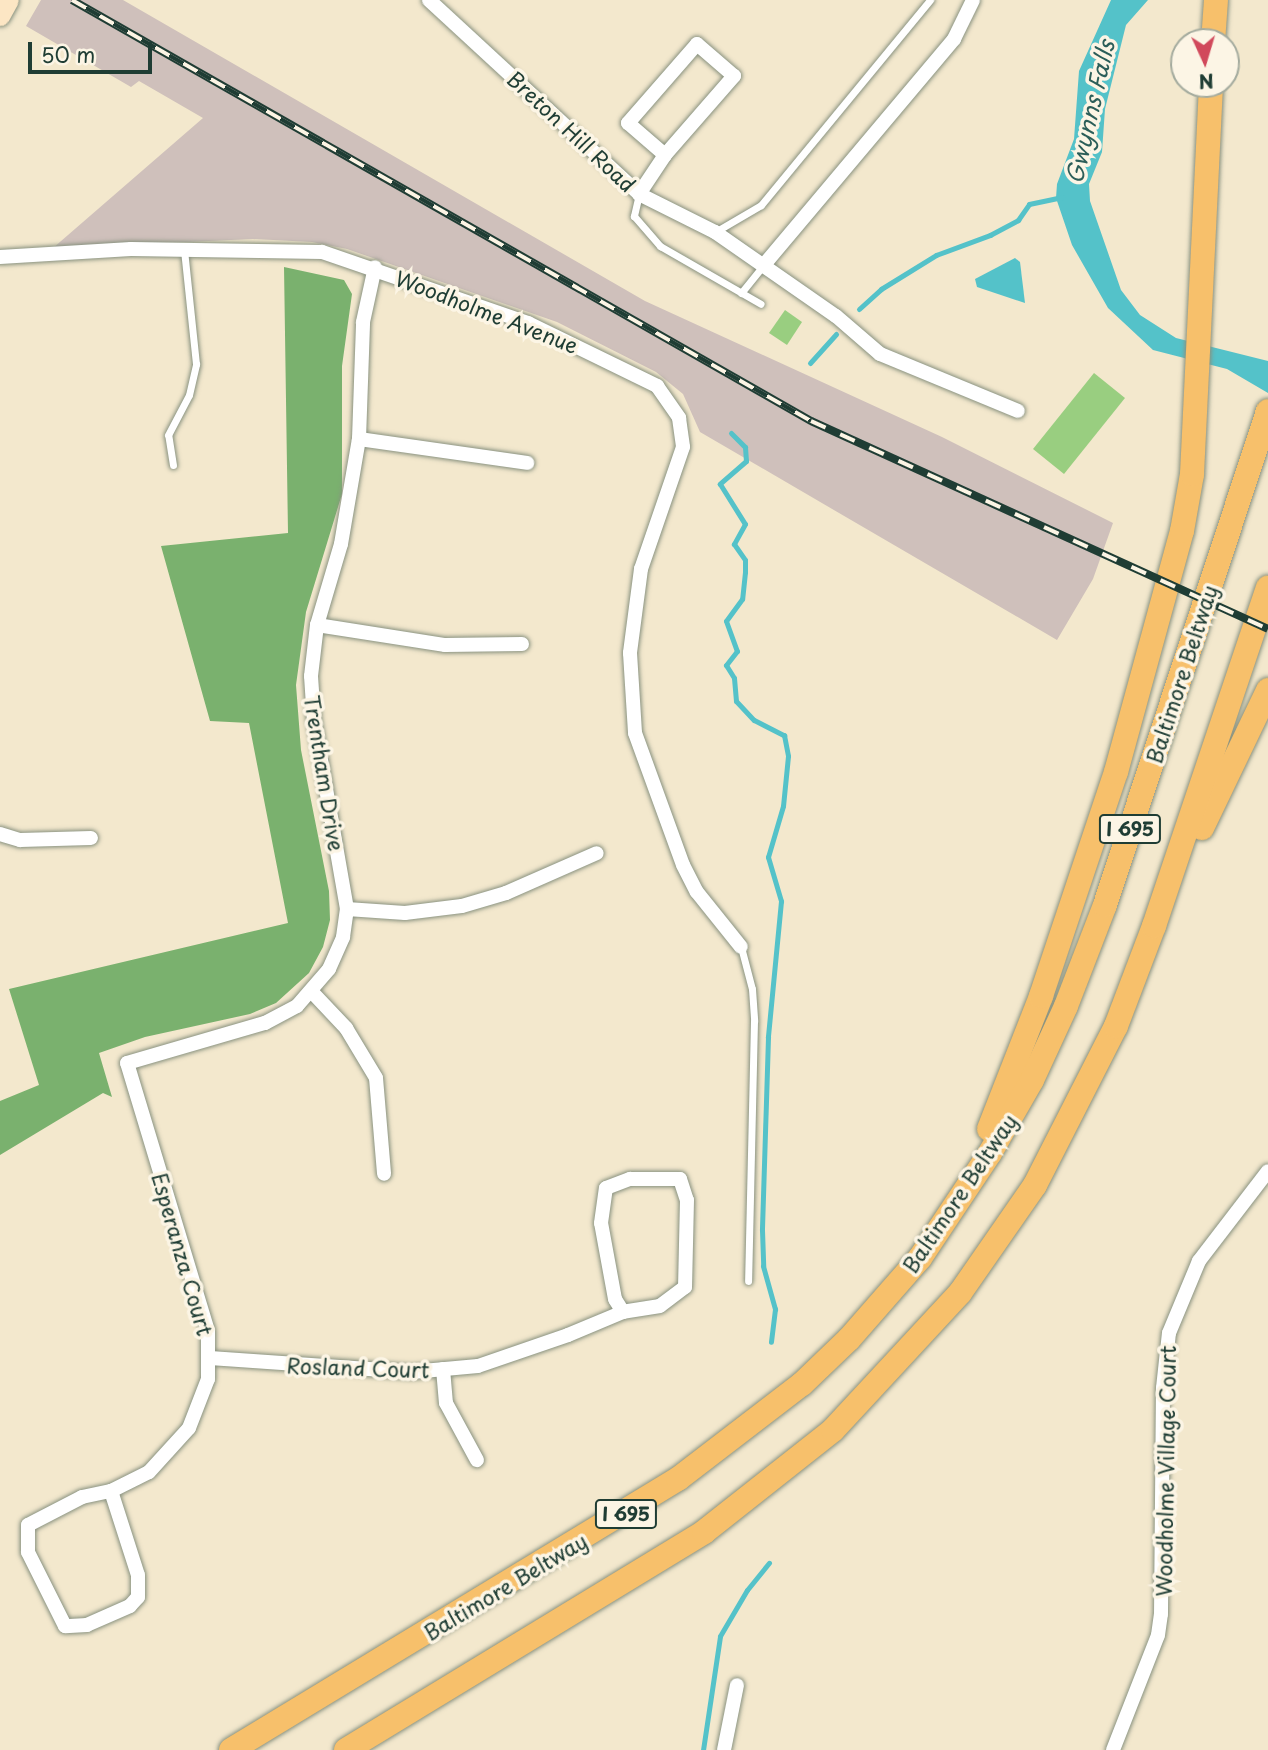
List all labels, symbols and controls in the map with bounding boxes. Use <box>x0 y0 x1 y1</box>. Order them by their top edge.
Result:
scale bar <box>32 28 156 72</box>
north arrow <box>1170 28 1240 98</box>
water label: Gwynns Falls <box>1060 37 1120 187</box>
text: 50 m <box>41 38 95 70</box>
street label: Breton Hill Road <box>503 65 641 197</box>
text: N <box>1198 67 1215 96</box>
street label: Woodholme Avenue <box>392 264 582 358</box>
street label: Baltimore Beltway <box>1140 582 1222 766</box>
street label: Trentham Drive <box>300 693 350 853</box>
road number: I 695 <box>1098 814 1162 844</box>
street label: Baltimore Beltway <box>897 1109 1021 1277</box>
street label: Esperanza Court <box>148 1170 218 1338</box>
street label: Woodholme Village Court <box>1150 1344 1180 1598</box>
street label: Rosland Court <box>286 1352 430 1382</box>
road number: I 695 <box>594 1498 658 1530</box>
street label: Baltimore Beltway <box>419 1528 591 1644</box>

